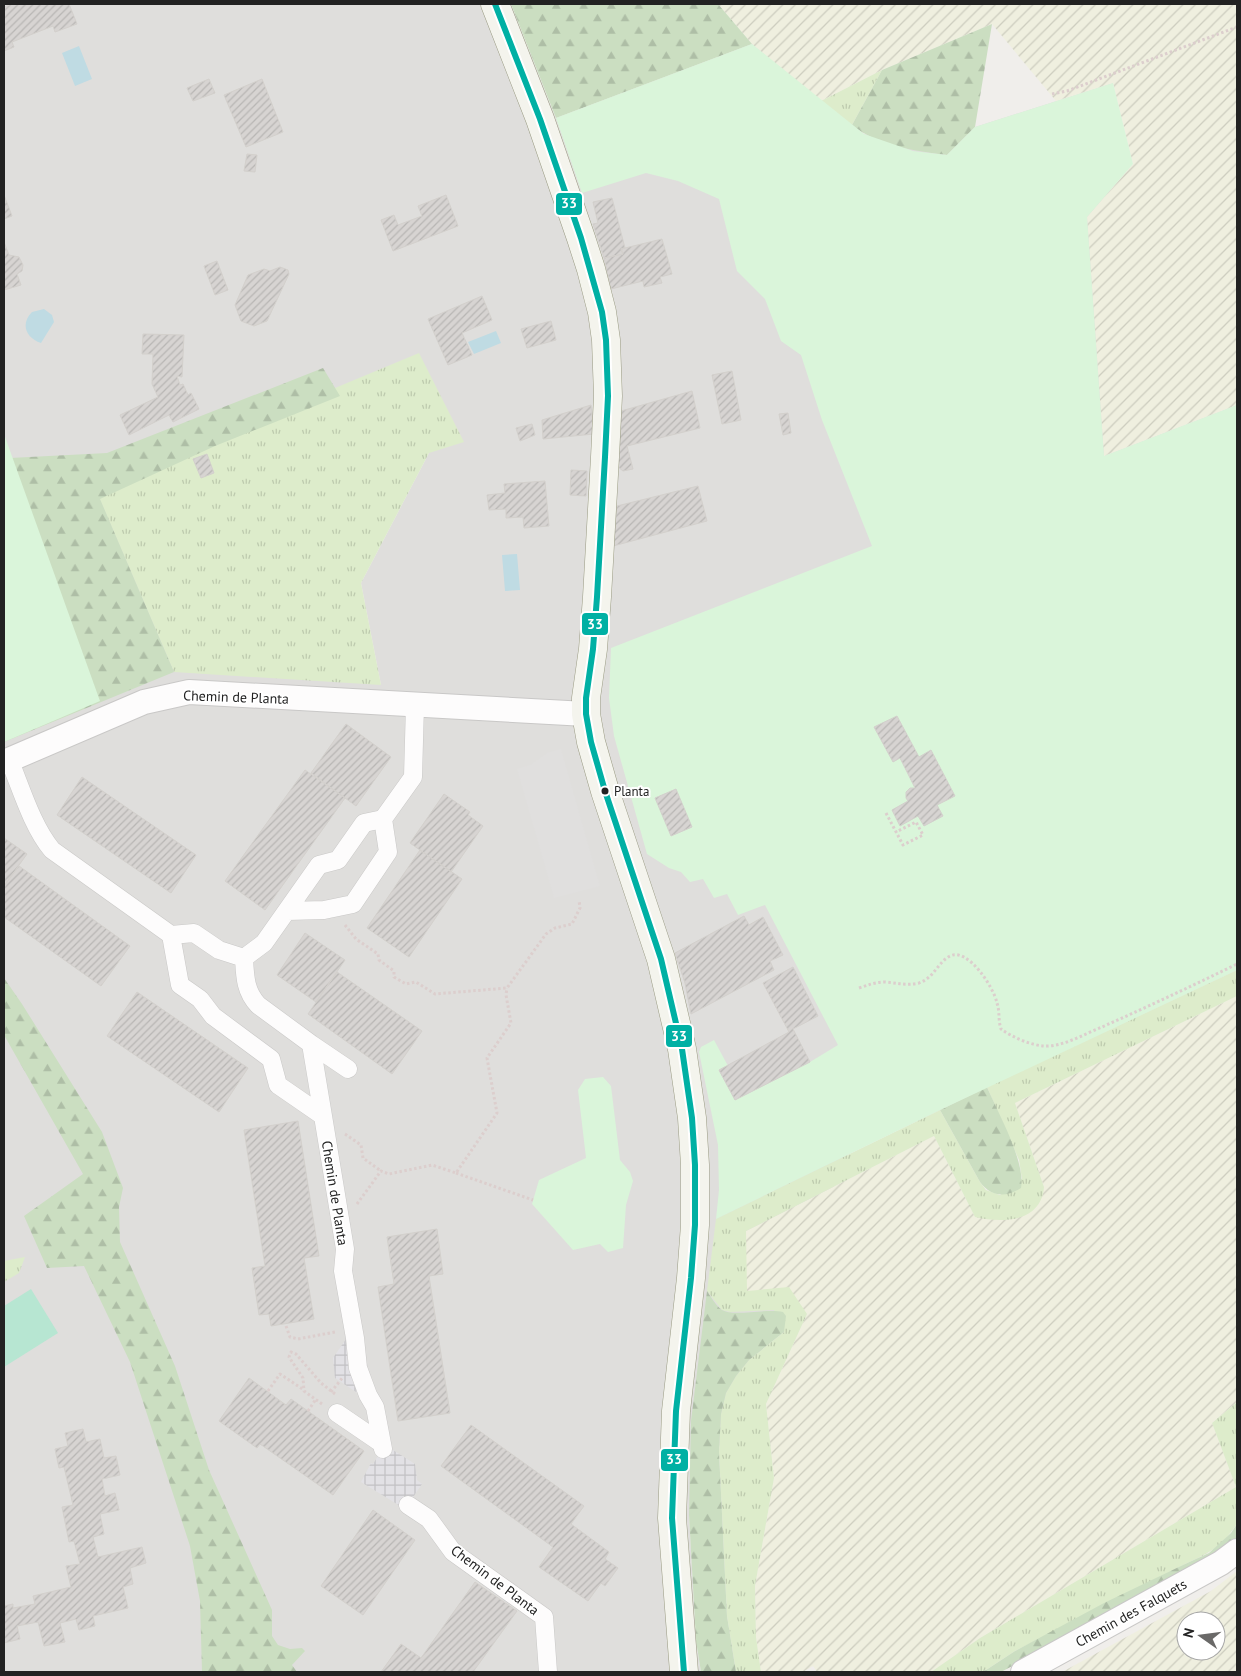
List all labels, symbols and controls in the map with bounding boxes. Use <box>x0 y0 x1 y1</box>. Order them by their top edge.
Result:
line badge: 33 <box>555 192 583 216</box>
text: 33 <box>561 194 577 212</box>
line badge: 33 <box>581 612 609 636</box>
text: 33 <box>587 615 603 633</box>
street label: Chemin de Planta <box>183 686 289 708</box>
place label: Planta <box>614 783 649 800</box>
marker: Planta <box>600 786 610 796</box>
line badge: 33 <box>665 1024 693 1048</box>
text: 33 <box>671 1027 687 1045</box>
street label: Chemin de Planta <box>318 1139 352 1247</box>
line badge: 33 <box>660 1448 689 1472</box>
text: 33 <box>666 1450 682 1468</box>
street label: Chemin de Planta <box>447 1541 543 1619</box>
street label: Chemin des Falquets <box>1072 1575 1190 1651</box>
north arrow <box>1176 1611 1226 1661</box>
text: N <box>1179 1626 1198 1639</box>

